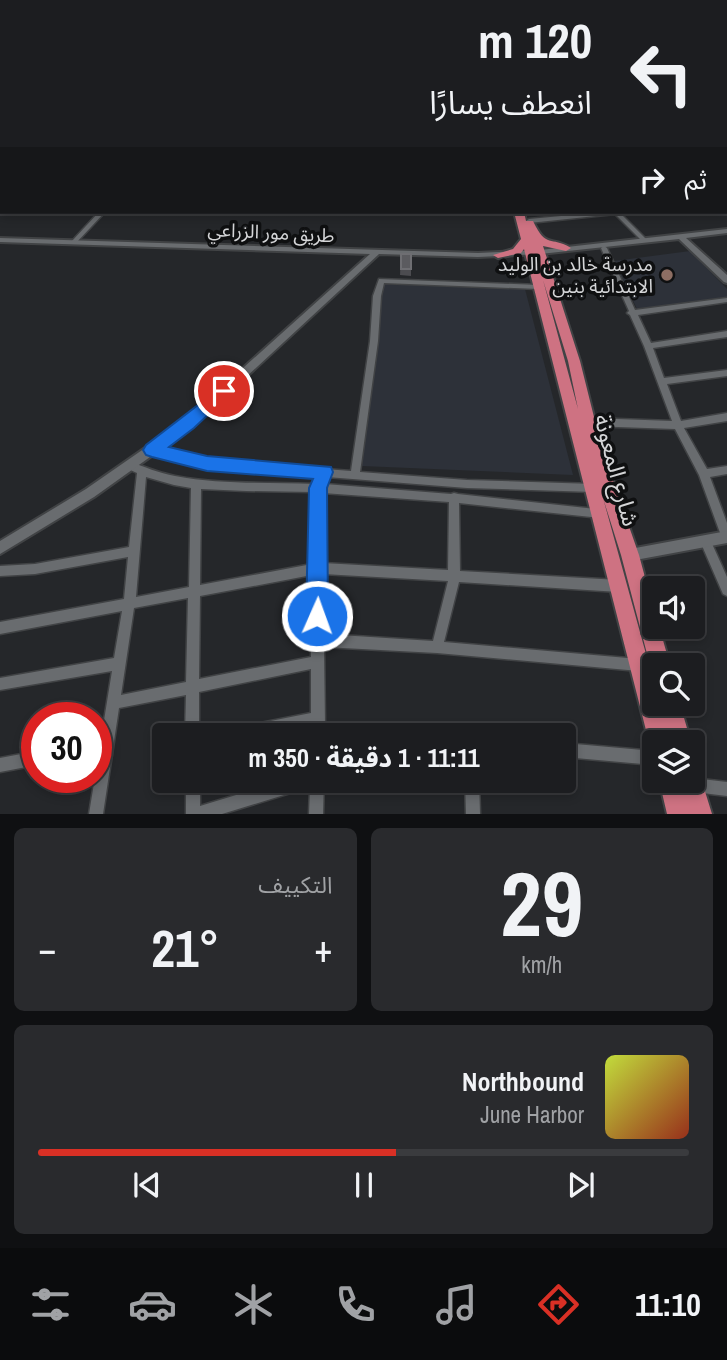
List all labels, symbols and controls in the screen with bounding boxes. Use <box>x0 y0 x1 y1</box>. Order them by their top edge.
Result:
text: 120 m <box>478 7 592 73</box>
icon: left <box>616 28 707 119</box>
text: انعطف يسارًا <box>429 81 592 124</box>
icon: right <box>633 161 671 199</box>
text: ثم <box>685 162 707 197</box>
street label: طريق مور الزراعي <box>207 216 335 251</box>
place label: مدرسة خالد بن الوليد الابتدائية بنين <box>498 251 653 299</box>
marker: مدرسة خالد بن الوليد الابتدائية بنين <box>659 267 675 283</box>
pin <box>194 361 254 421</box>
icon: arrive <box>205 372 243 410</box>
street label: شارع المعونة <box>585 410 647 530</box>
map controls <box>642 576 705 793</box>
button: sound <box>642 576 705 639</box>
position arrow <box>280 579 354 653</box>
button: search <box>642 653 705 716</box>
speed limit sign: 30 <box>21 702 112 793</box>
button: layers <box>642 730 705 793</box>
text: 11:11 · 1 دقيقة · 350 m <box>248 740 480 775</box>
text: 29 <box>500 842 583 964</box>
text: التكييف <box>258 869 333 900</box>
text: 21° <box>151 913 219 983</box>
text: − <box>38 923 56 974</box>
text: + <box>314 923 332 974</box>
text: km/h <box>521 949 562 980</box>
text: Northbound <box>462 1064 584 1099</box>
text: June Harbor <box>480 1099 584 1130</box>
icon: previous <box>128 1166 166 1204</box>
icon: pause <box>345 1166 383 1204</box>
icon: next <box>562 1166 600 1204</box>
icon: filters <box>26 1280 75 1329</box>
icon: car <box>128 1280 177 1329</box>
icon: climate <box>229 1280 278 1329</box>
icon: phone <box>331 1280 380 1329</box>
icon: music <box>432 1280 481 1329</box>
icon: directions <box>534 1280 583 1329</box>
text: 11:10 <box>635 1283 701 1326</box>

